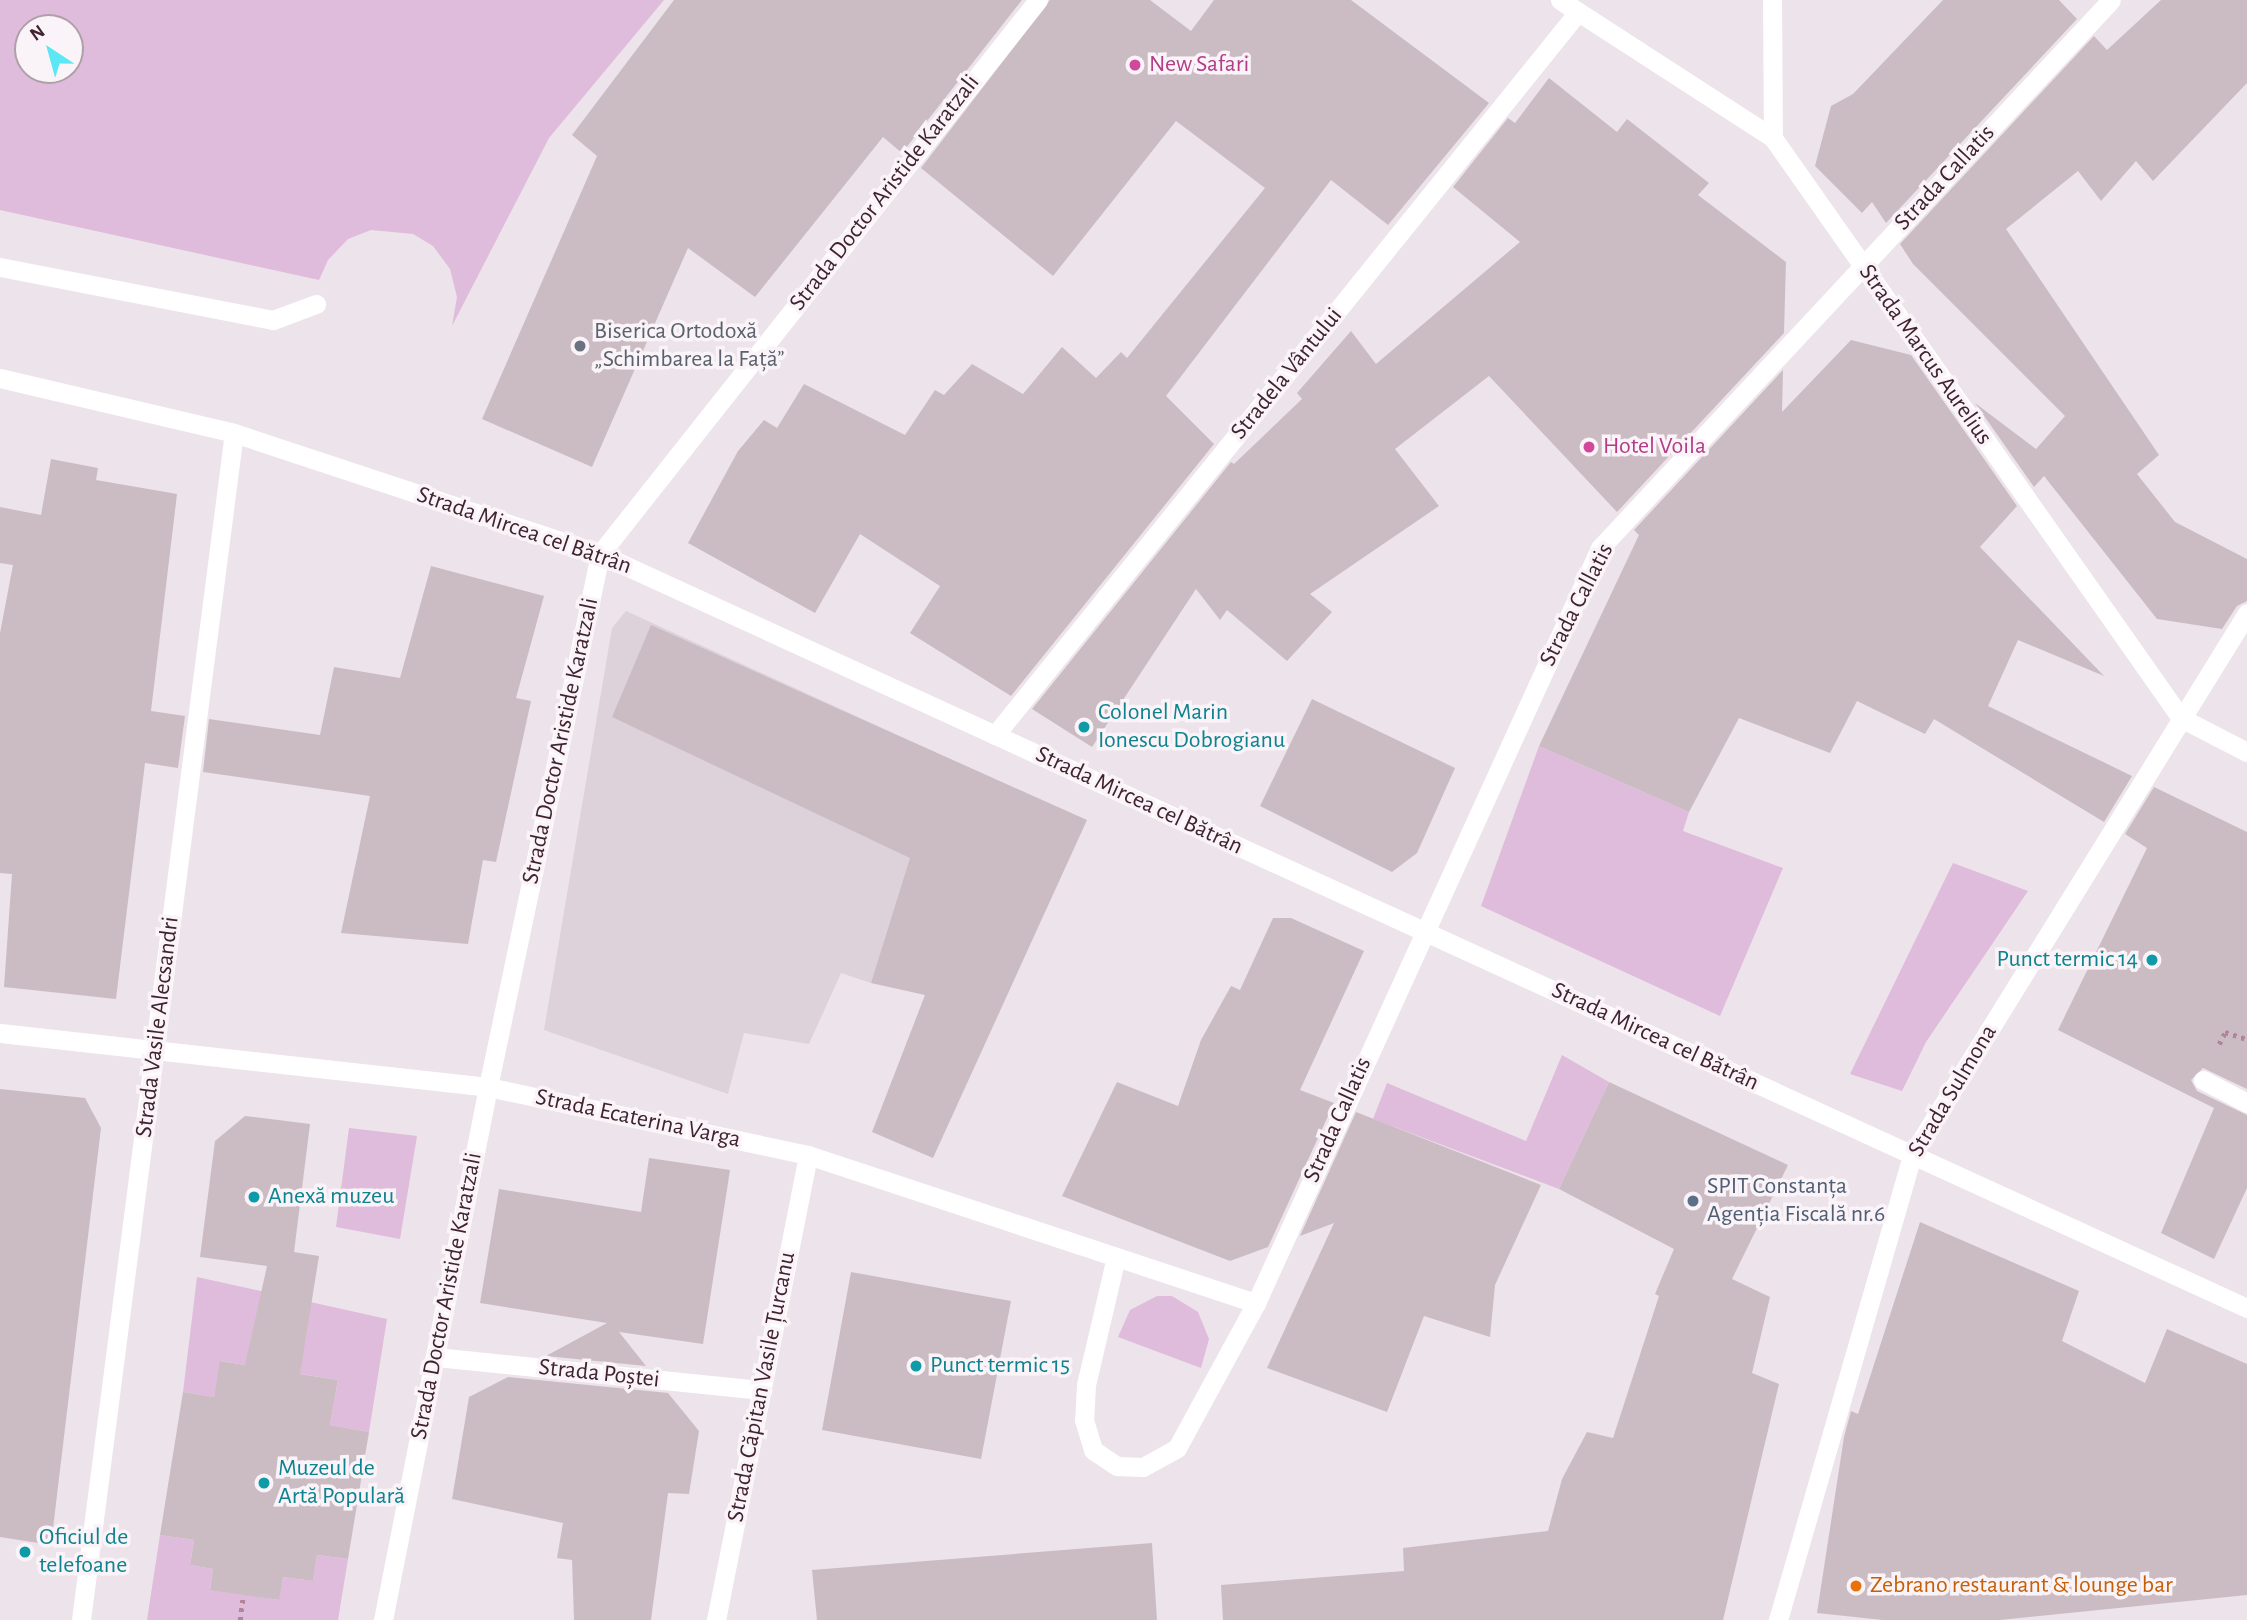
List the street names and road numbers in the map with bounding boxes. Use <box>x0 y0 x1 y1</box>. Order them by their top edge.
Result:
street label: Strada Doctor Aristide Karatzali <box>784 69 986 317</box>
street label: Strada Callatis <box>1889 119 2001 237</box>
street label: Strada Marcus Aurelius <box>1852 259 1998 451</box>
street label: Stradela Vântului <box>1225 302 1349 446</box>
street label: Strada Mircea cel Bătrân <box>413 481 635 581</box>
street label: Strada Callatis <box>1534 539 1620 671</box>
street label: Strada Doctor Aristide Karatzali <box>517 595 605 887</box>
street label: Strada Mircea cel Bătrân <box>1031 740 1247 862</box>
street label: Strada Vasile Alecsandri <box>130 915 186 1139</box>
street label: Strada Mircea cel Bătrân <box>1547 976 1763 1098</box>
street label: Strada Sulmona <box>1902 1020 2004 1162</box>
street label: Strada Callatis <box>1298 1053 1378 1187</box>
street label: Strada Ecaterina Varga <box>533 1083 743 1155</box>
street label: Strada Doctor Aristide Karatzali <box>405 1150 489 1442</box>
street label: Strada Căpitan Vasile Țurcanu <box>722 1249 802 1525</box>
street label: Strada Poștei <box>537 1353 661 1395</box>

